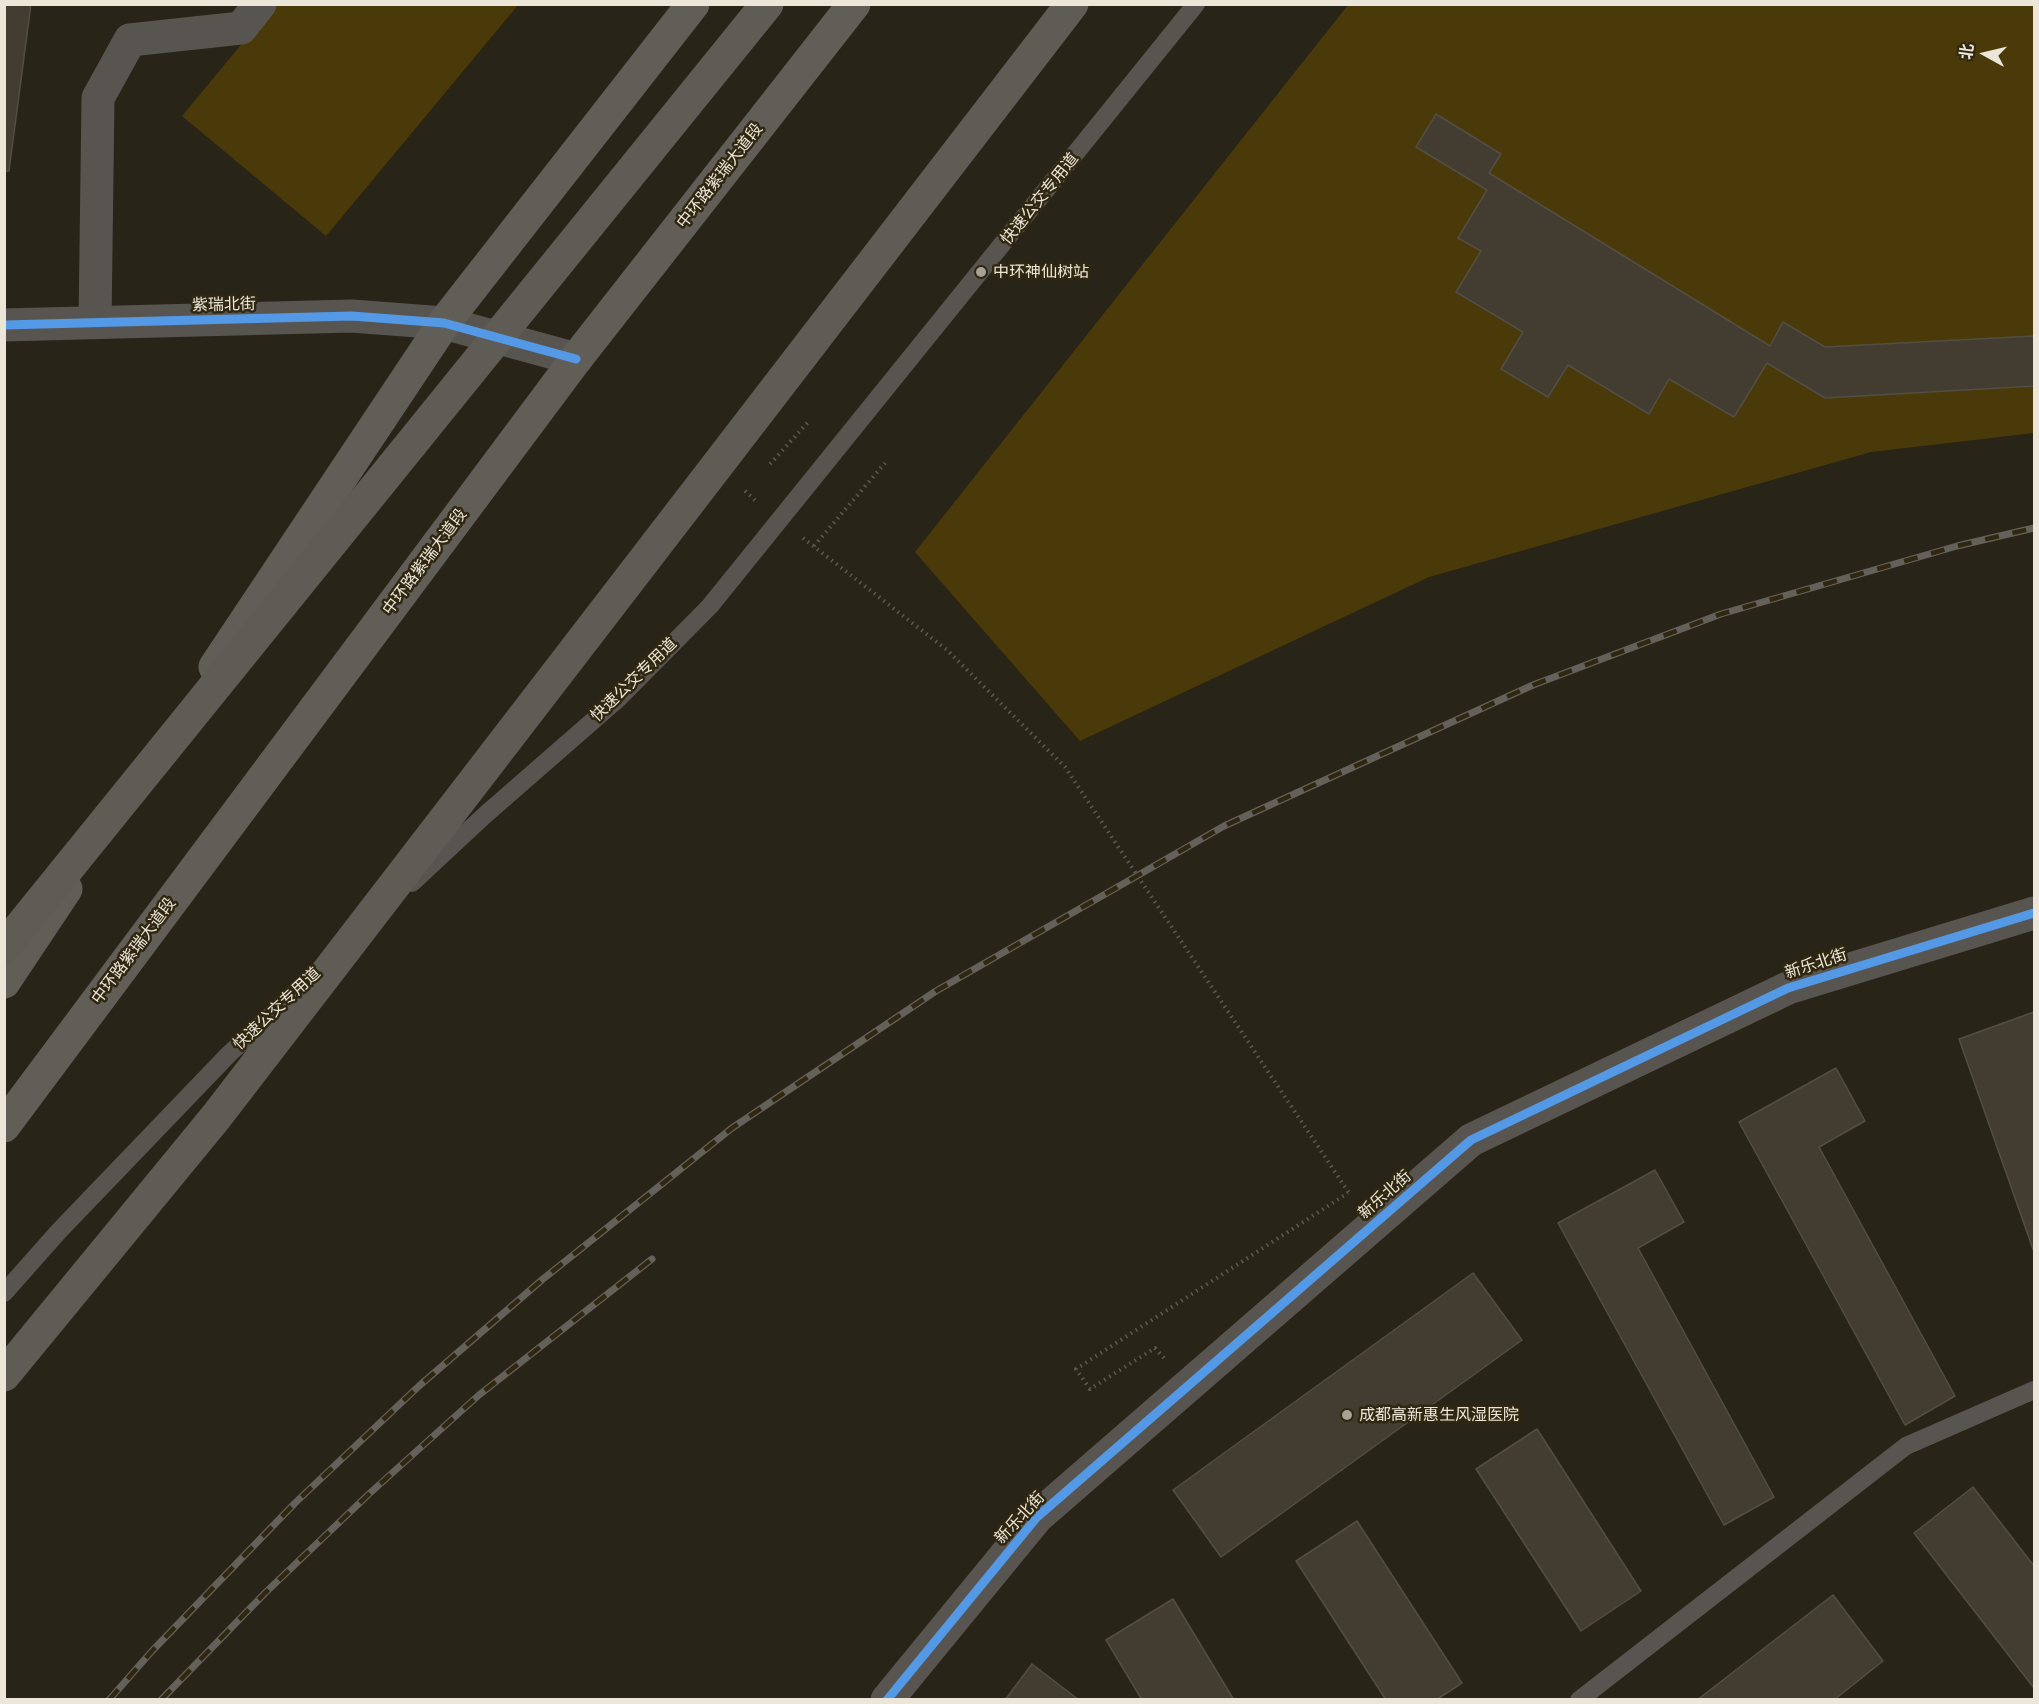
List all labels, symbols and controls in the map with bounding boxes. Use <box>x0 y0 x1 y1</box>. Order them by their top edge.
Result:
north arrow <box>1955 24 2015 84</box>
text: 北 <box>1956 42 1977 61</box>
street label: 中环路紫瑞大道段 <box>673 120 767 232</box>
street label: 快速公交专用道 <box>997 149 1083 249</box>
place label: 中环神仙树站 <box>993 262 1089 282</box>
marker: 中环神仙树站 <box>974 265 988 279</box>
street label: 紫瑞北街 <box>192 295 256 315</box>
street label: 中环路紫瑞大道段 <box>379 505 471 619</box>
street label: 快速公交专用道 <box>587 634 681 726</box>
street label: 中环路紫瑞大道段 <box>88 894 180 1008</box>
street label: 新乐北街 <box>1783 945 1849 983</box>
street label: 快速公交专用道 <box>229 964 325 1054</box>
street label: 新乐北街 <box>1355 1167 1415 1223</box>
place label: 成都高新惠生风湿医院 <box>1359 1405 1519 1425</box>
marker: 成都高新惠生风湿医院 <box>1340 1408 1354 1422</box>
street label: 新乐北街 <box>991 1488 1049 1548</box>

